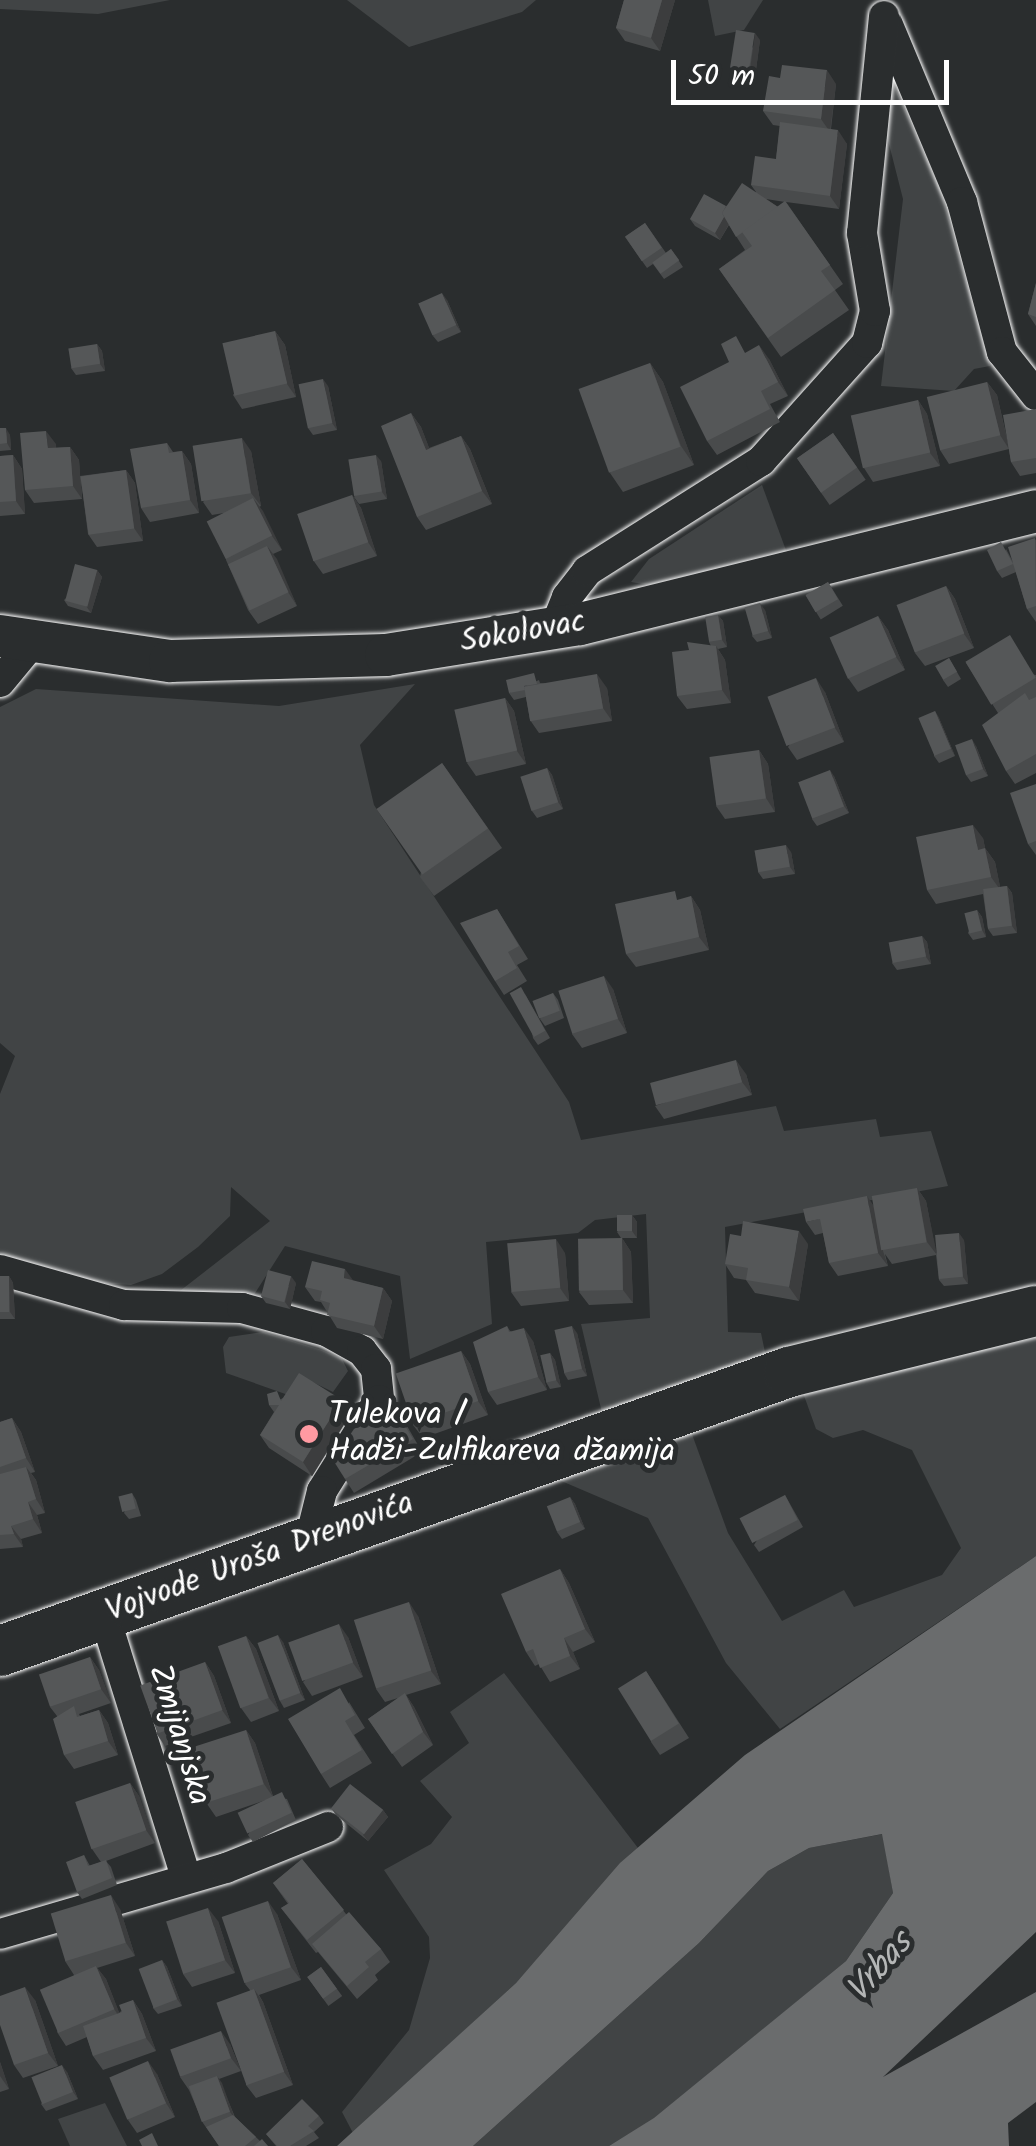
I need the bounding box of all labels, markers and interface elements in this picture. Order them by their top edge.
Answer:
scale bar [676,40,954,102]
text: 50 m [688,53,755,101]
street label: Sokolovac [458,603,588,663]
place label: Tulekova / Hadži-Zulfikareva džamija [329,1397,675,1472]
marker: Tulekova / Hadži-Zulfikareva džamija [298,1423,320,1445]
street label: Vojvode Uroša Drenovića [101,1485,419,1631]
street label: Zmijanjska [138,1660,218,1810]
water label: Vrbas [838,1924,922,2012]

